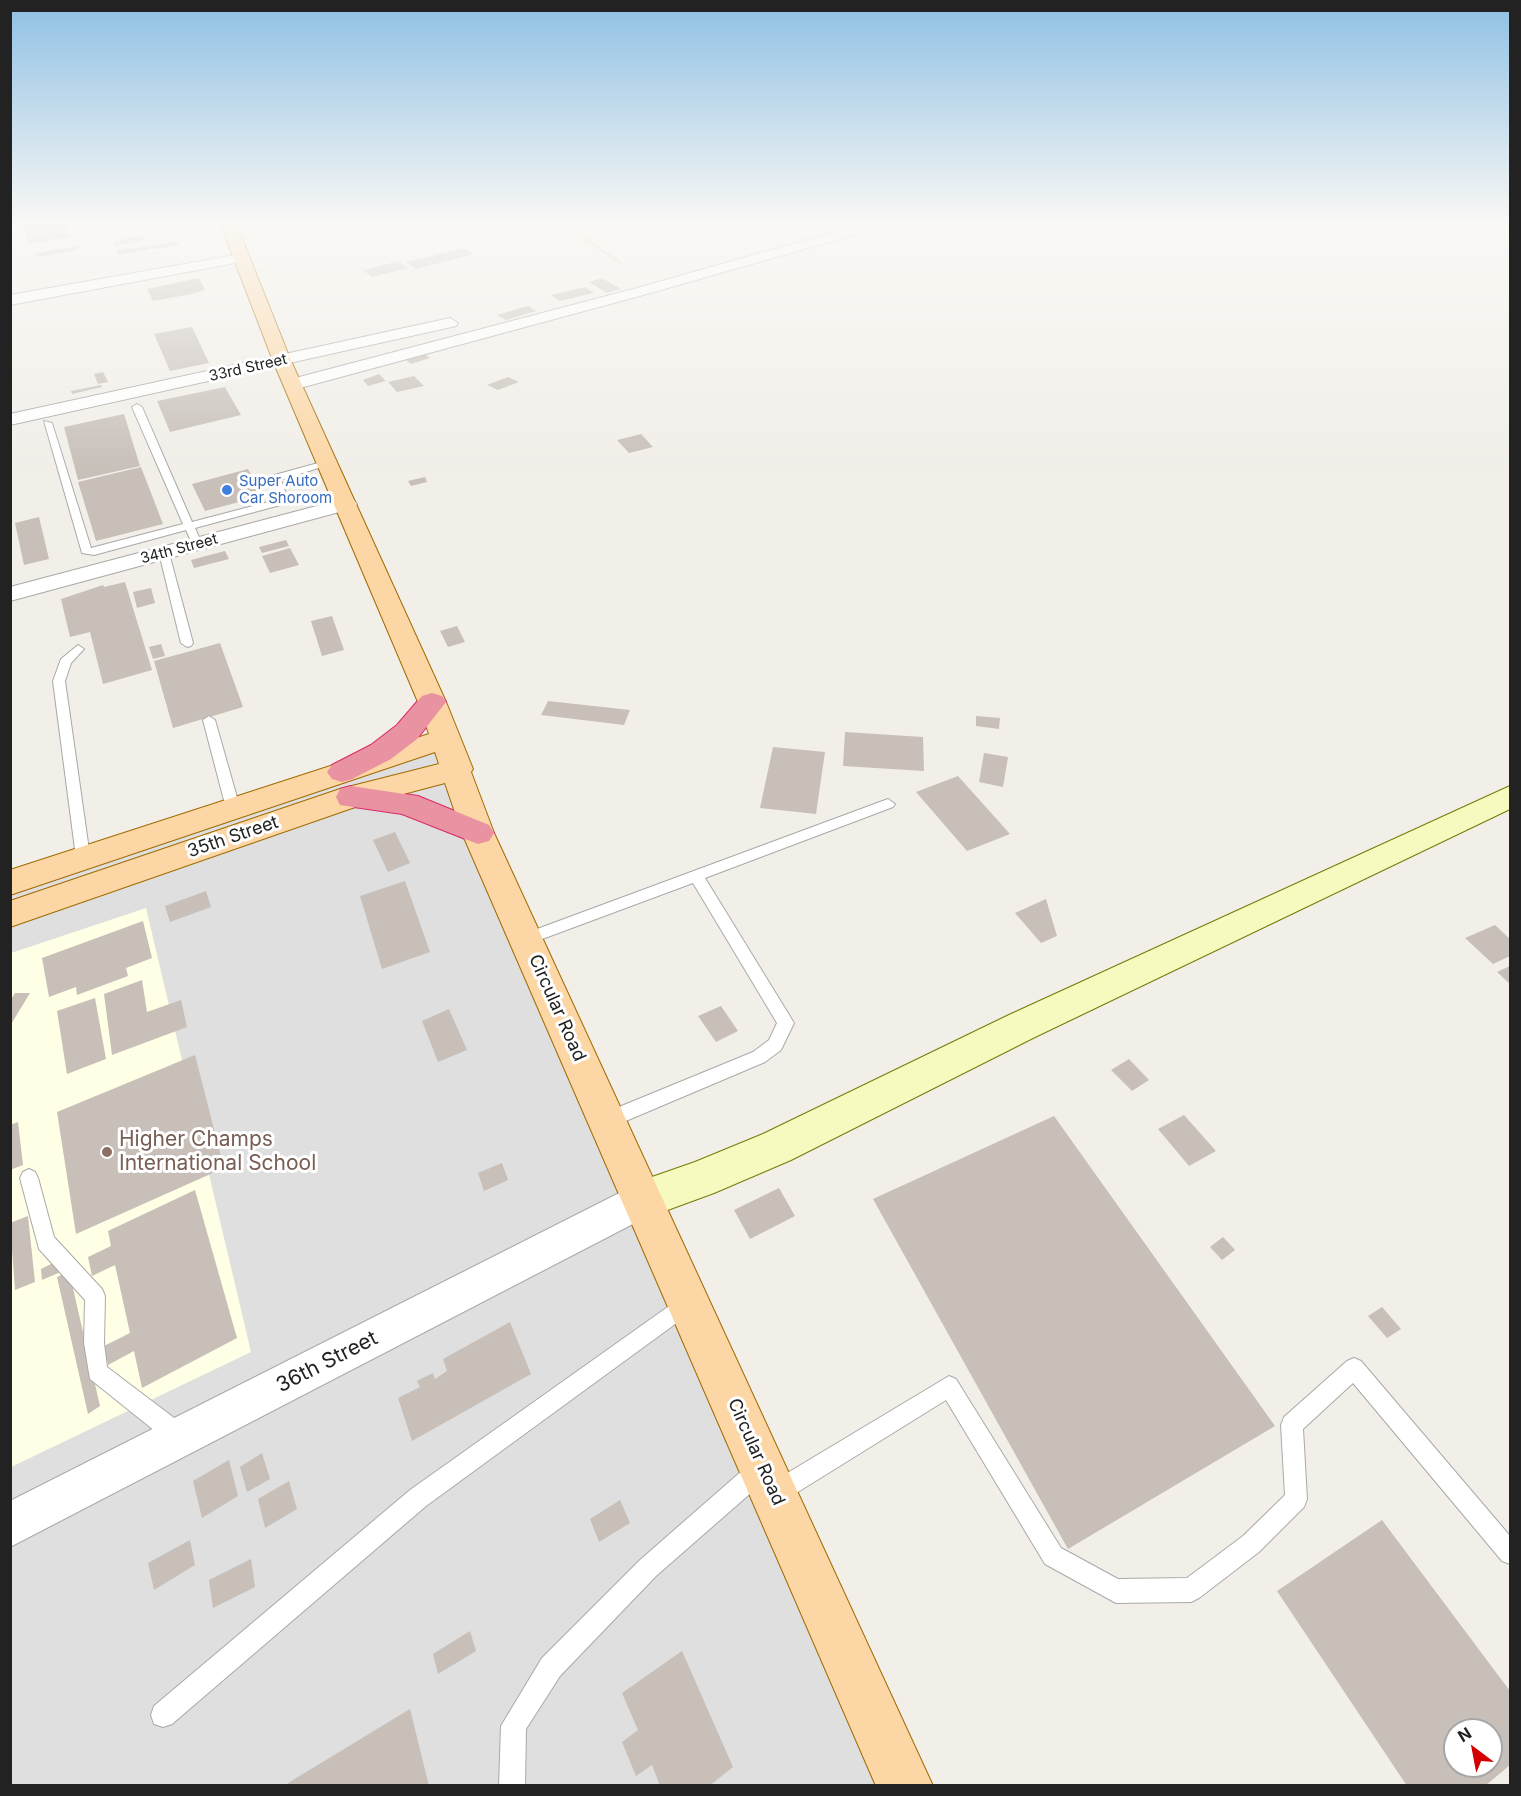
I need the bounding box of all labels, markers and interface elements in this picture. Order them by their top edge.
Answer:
street label: 33rd Street [207,350,289,386]
place label: Super Auto Car Shoroom [239,472,332,507]
marker: Super Auto Car Shoroom [220,483,234,497]
street label: 34th Street [138,530,220,568]
street label: 35th Street [185,811,281,863]
street label: Circular Road [524,951,590,1065]
place label: Higher Champs International School [119,1127,316,1177]
marker: Higher Champs International School [100,1145,114,1159]
street label: 36th Street [272,1326,382,1398]
street label: Circular Road [723,1395,789,1509]
north arrow [1443,1718,1503,1778]
text: N [1454,1723,1475,1746]

